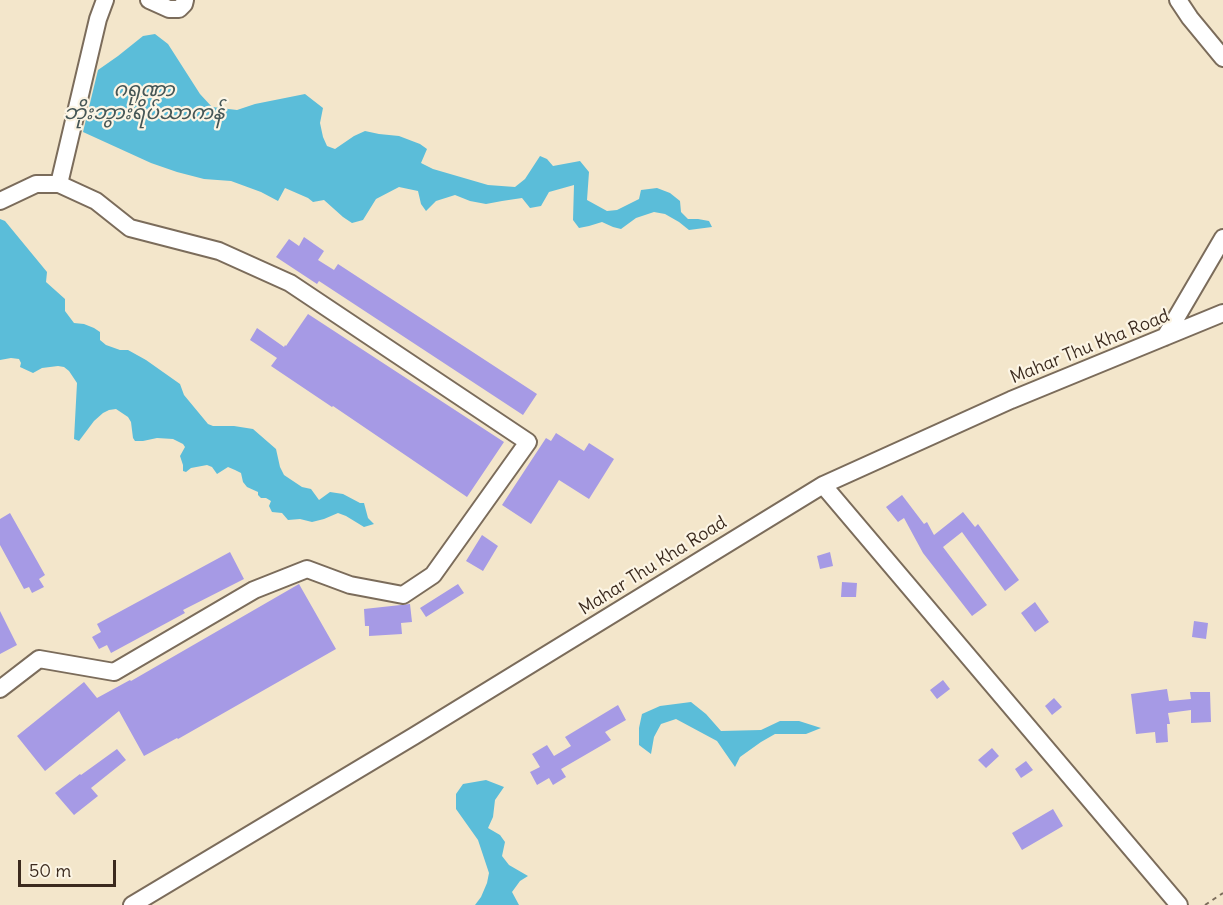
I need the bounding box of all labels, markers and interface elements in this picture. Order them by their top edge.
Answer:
water label: ဂရုဏာ ဘိုးဘွားရိပ်သာကန် [64,78,224,125]
street label: Mahar Thu Kha Road [1007,305,1173,389]
street label: Mahar Thu Kha Road [575,512,731,620]
scale bar [21,848,118,886]
text: 50 m [29,859,71,882]

